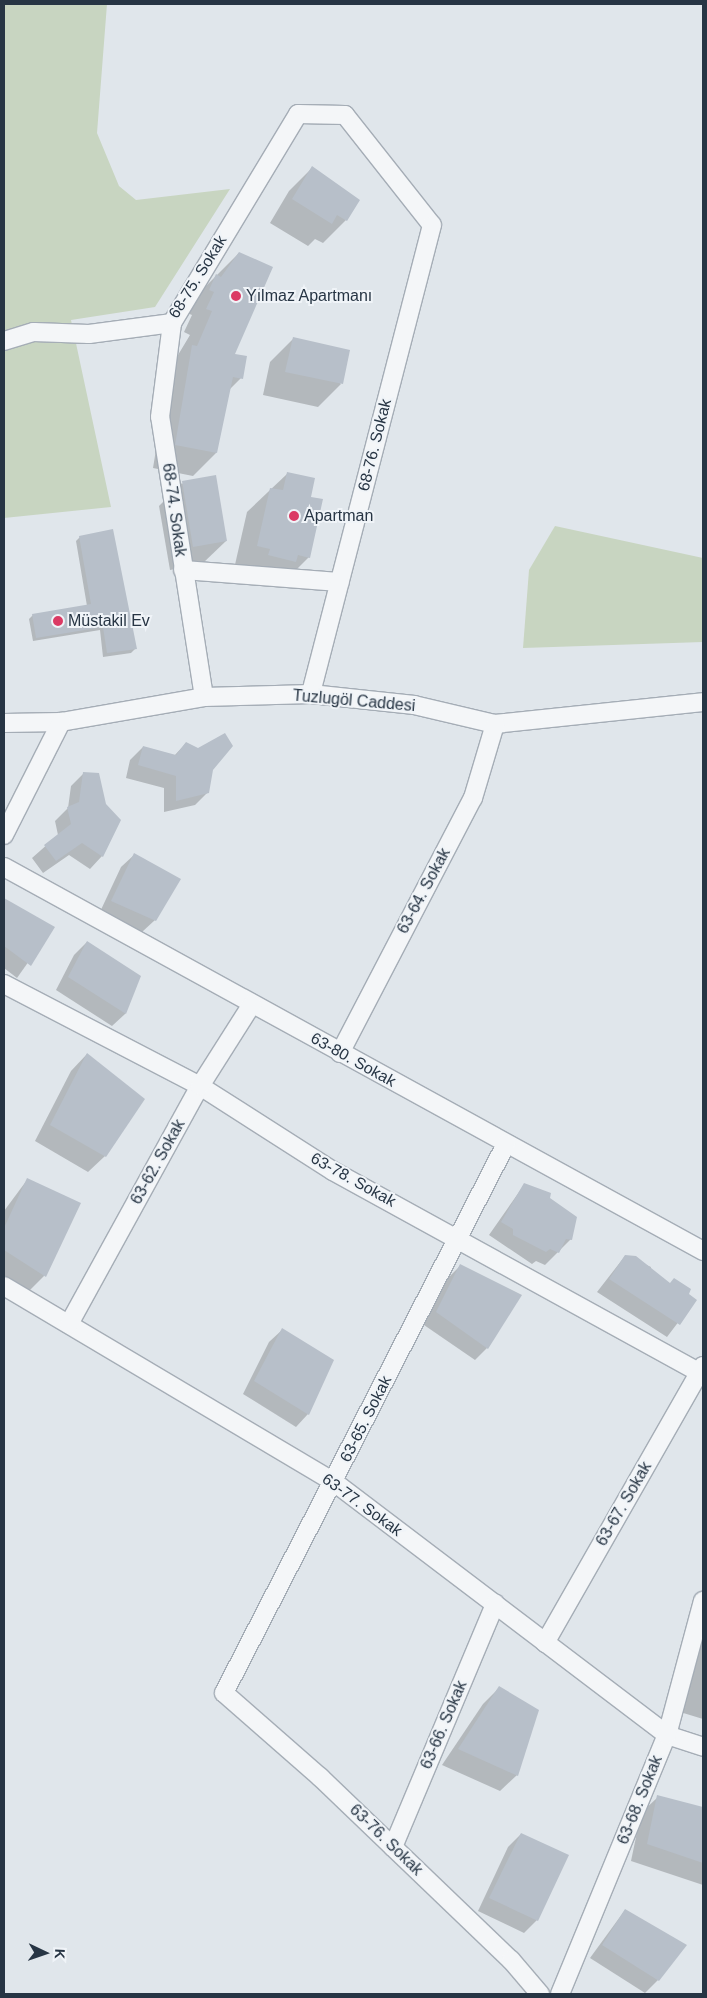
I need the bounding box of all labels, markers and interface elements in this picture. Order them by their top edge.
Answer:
street label: 68-75. Sokak [165,232,231,322]
place label: Yılmaz Apartmanı [246,286,373,306]
marker: Yılmaz Apartmanı [230,290,242,302]
street label: 68-76. Sokak [354,397,396,493]
street label: 68-74. Sokak [158,462,190,558]
place label: Apartman [304,506,373,526]
marker: Apartman [288,510,300,522]
place label: Müstakil Ev [68,611,150,631]
marker: Müstakil Ev [52,615,64,627]
street label: Tuzlugöl Caddesi [292,686,416,716]
street label: 63-64. Sokak [393,845,455,937]
street label: 63-80. Sokak [307,1029,399,1091]
street label: 63-62. Sokak [127,1116,189,1208]
street label: 63-78. Sokak [307,1149,399,1211]
street label: 63-65. Sokak [336,1373,396,1465]
street label: 63-67. Sokak [592,1458,656,1550]
street label: 63-77. Sokak [318,1470,406,1540]
street label: 63-66. Sokak [417,1678,471,1772]
street label: 63-68. Sokak [613,1753,667,1847]
street label: 63-76. Sokak [345,1800,427,1880]
north arrow [20,1928,70,1978]
text: K [52,1948,68,1959]

